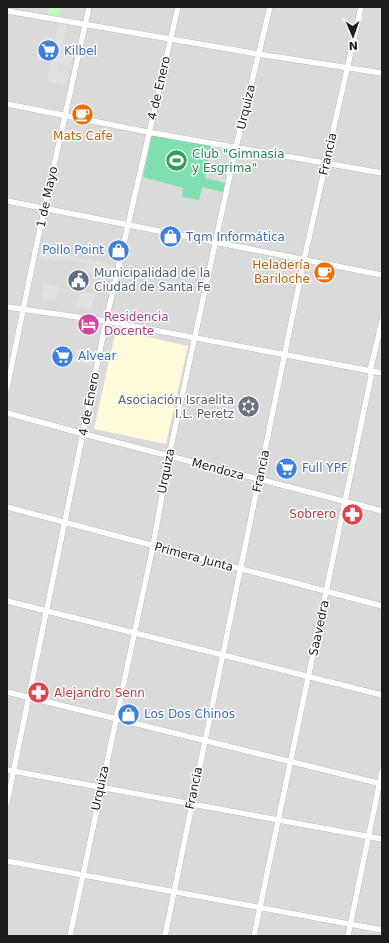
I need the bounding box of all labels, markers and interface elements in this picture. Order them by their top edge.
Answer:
north arrow [333,16,373,56]
supermarket icon: Kilbel [36,38,62,64]
text: N [348,39,358,52]
place label: Kilbel [64,44,97,58]
street label: 4 de Enero [145,55,173,121]
street label: Urquiza [234,83,258,131]
cafe icon: Mats Cafe [70,102,96,128]
place label: Mats Cafe [53,129,113,143]
street label: Francia [316,131,340,177]
place label: Club "Gimnasia y Esgrima" [192,147,285,175]
sports icon: Club "Gimnasia y Esgrima" [164,148,190,174]
street label: 1 de Mayo [34,165,60,229]
shop icon: Tqm Informática [157,224,183,250]
place label: Tqm Informática [185,230,285,244]
shop icon: Pollo Point [106,237,132,263]
place label: Pollo Point [42,243,104,257]
place label: Heladería Bariloche [252,258,310,286]
cafe icon: Heladería Bariloche [312,259,338,285]
place label: Municipalidad de la Ciudad de Santa Fe [94,266,211,294]
public building icon: Municipalidad de la Ciudad de Santa Fe [66,267,92,293]
place label: Residencia Docente [104,310,169,338]
hotel icon: Residencia Docente [75,311,101,337]
supermarket icon: Alvear [50,343,76,369]
place label: Alvear [78,349,116,363]
street label: 4 de Enero [76,371,102,437]
place label: Asociación Israelita I.L. Peretz [118,393,234,421]
synagogue icon: Asociación Israelita I.L. Peretz [236,394,262,420]
street label: Urquiza [155,447,177,495]
street label: Francia [250,448,272,494]
street label: Mendoza [190,455,246,483]
supermarket icon: Full YPF [274,455,300,481]
place label: Full YPF [302,461,348,475]
pharmacy icon: Sobrero [339,501,365,527]
place label: Sobrero [289,507,336,521]
street label: Primera Junta [153,540,235,574]
street label: Saavedra [306,599,332,657]
pharmacy icon: Alejandro Senn [25,680,51,706]
place label: Alejandro Senn [54,686,145,700]
shop icon: Los Dos Chinos [116,701,142,727]
place label: Los Dos Chinos [144,707,235,721]
street label: Urquiza [88,764,112,812]
street label: Francia [183,765,205,811]

